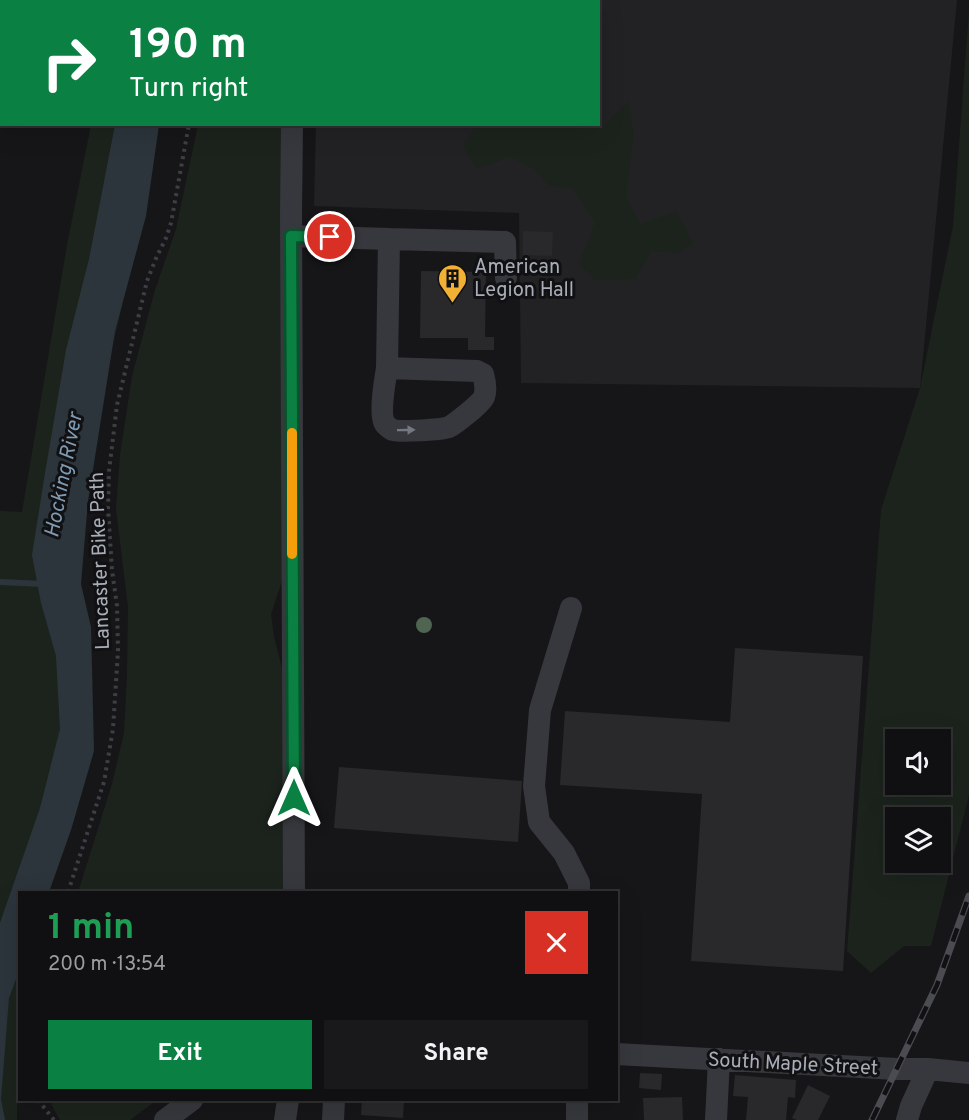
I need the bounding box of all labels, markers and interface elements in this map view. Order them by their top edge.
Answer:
text: 190 m [129,20,247,73]
icon: right [30,24,108,102]
text: Turn right [129,72,248,106]
pin [304,211,355,262]
icon: arrive [313,220,346,253]
place label: American Legion Hall [474,255,574,304]
building icon: American Legion Hall [437,262,469,304]
water label: Hocking River [39,409,90,540]
one-way arrow [396,425,415,435]
street label: Lancaster Bike Path [85,471,117,651]
map controls [885,729,951,873]
button: sound [885,729,951,795]
position arrow [262,766,326,830]
button: layers [885,807,951,873]
text: 1 min [48,906,134,952]
button: close [525,911,588,974]
text: 200 m · 13:54 [48,952,166,978]
button: Exit [48,1020,312,1089]
button: Share [324,1020,588,1089]
street label: South Maple Street [707,1048,879,1082]

